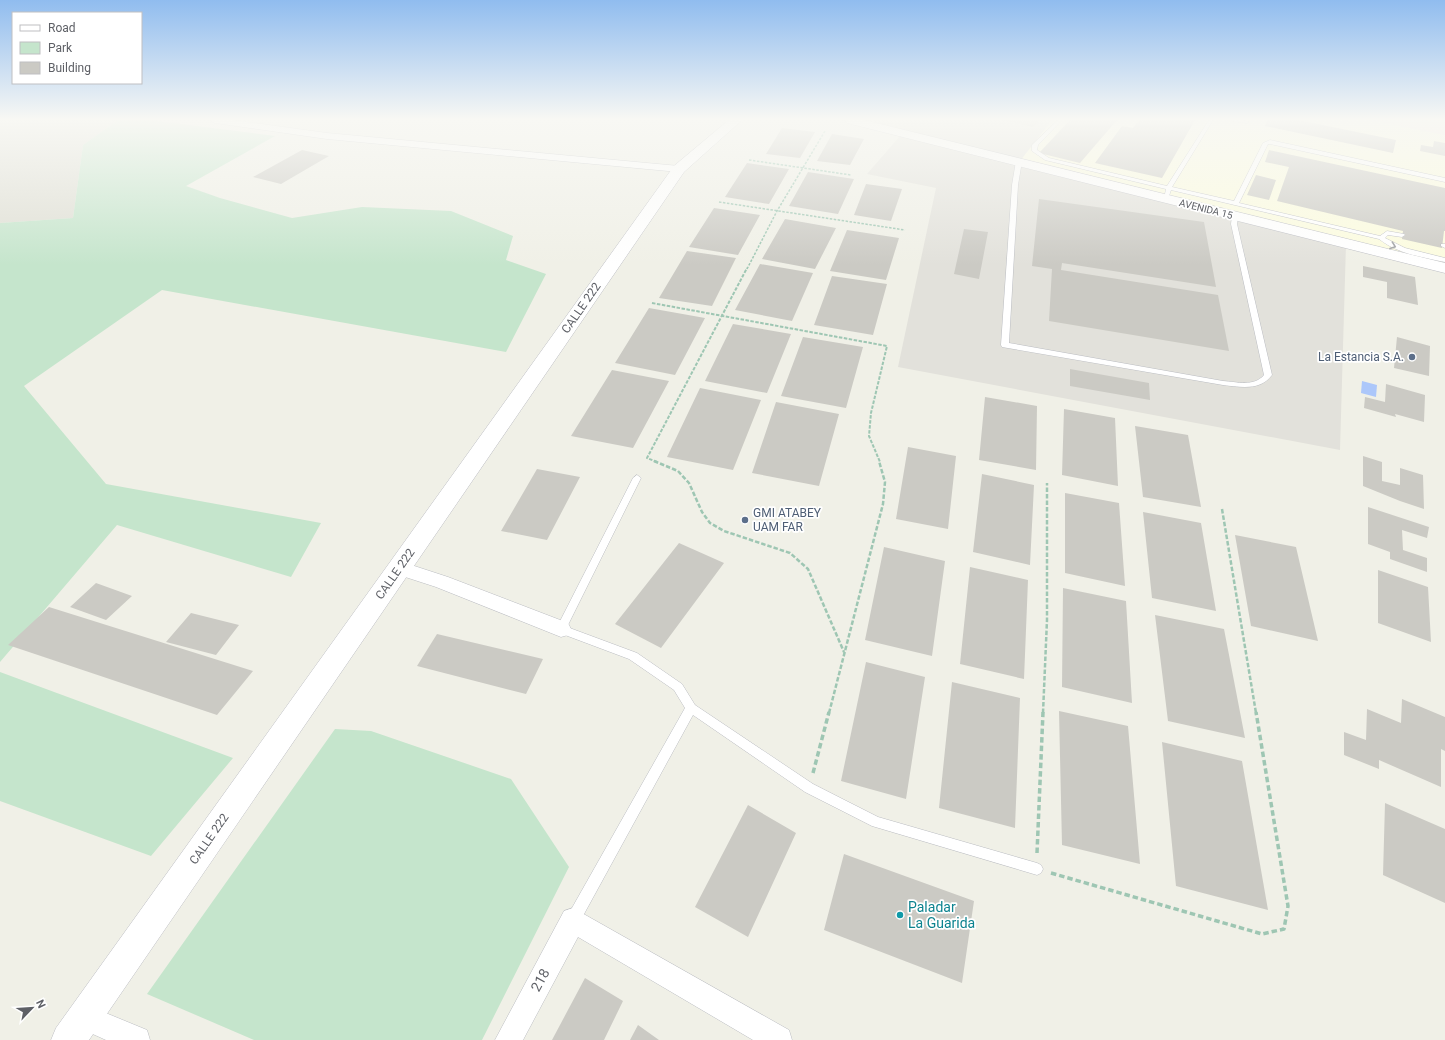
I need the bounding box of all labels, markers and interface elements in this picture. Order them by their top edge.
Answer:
legend [12,12,142,84]
text: Road [48,21,76,35]
text: Park [48,41,73,55]
text: Building [48,61,91,75]
street label: AVENIDA 15 [1178,197,1234,221]
one-way arrow [1390,241,1397,250]
street label: CALLE 222 [558,280,604,336]
place label: La Estancia S.A. [1318,350,1404,364]
marker: La Estancia S.A. [1407,352,1417,362]
place label: GMI ATABEY UAM FAR [753,506,822,534]
marker: GMI ATABEY UAM FAR [740,515,750,525]
street label: CALLE 222 [372,546,418,602]
street label: CALLE 222 [186,811,232,867]
place label: Paladar La Guarida [908,899,975,931]
marker: Paladar La Guarida [895,910,905,920]
street label: 218 [527,966,553,994]
north arrow [12,988,52,1028]
text: N [33,998,48,1010]

